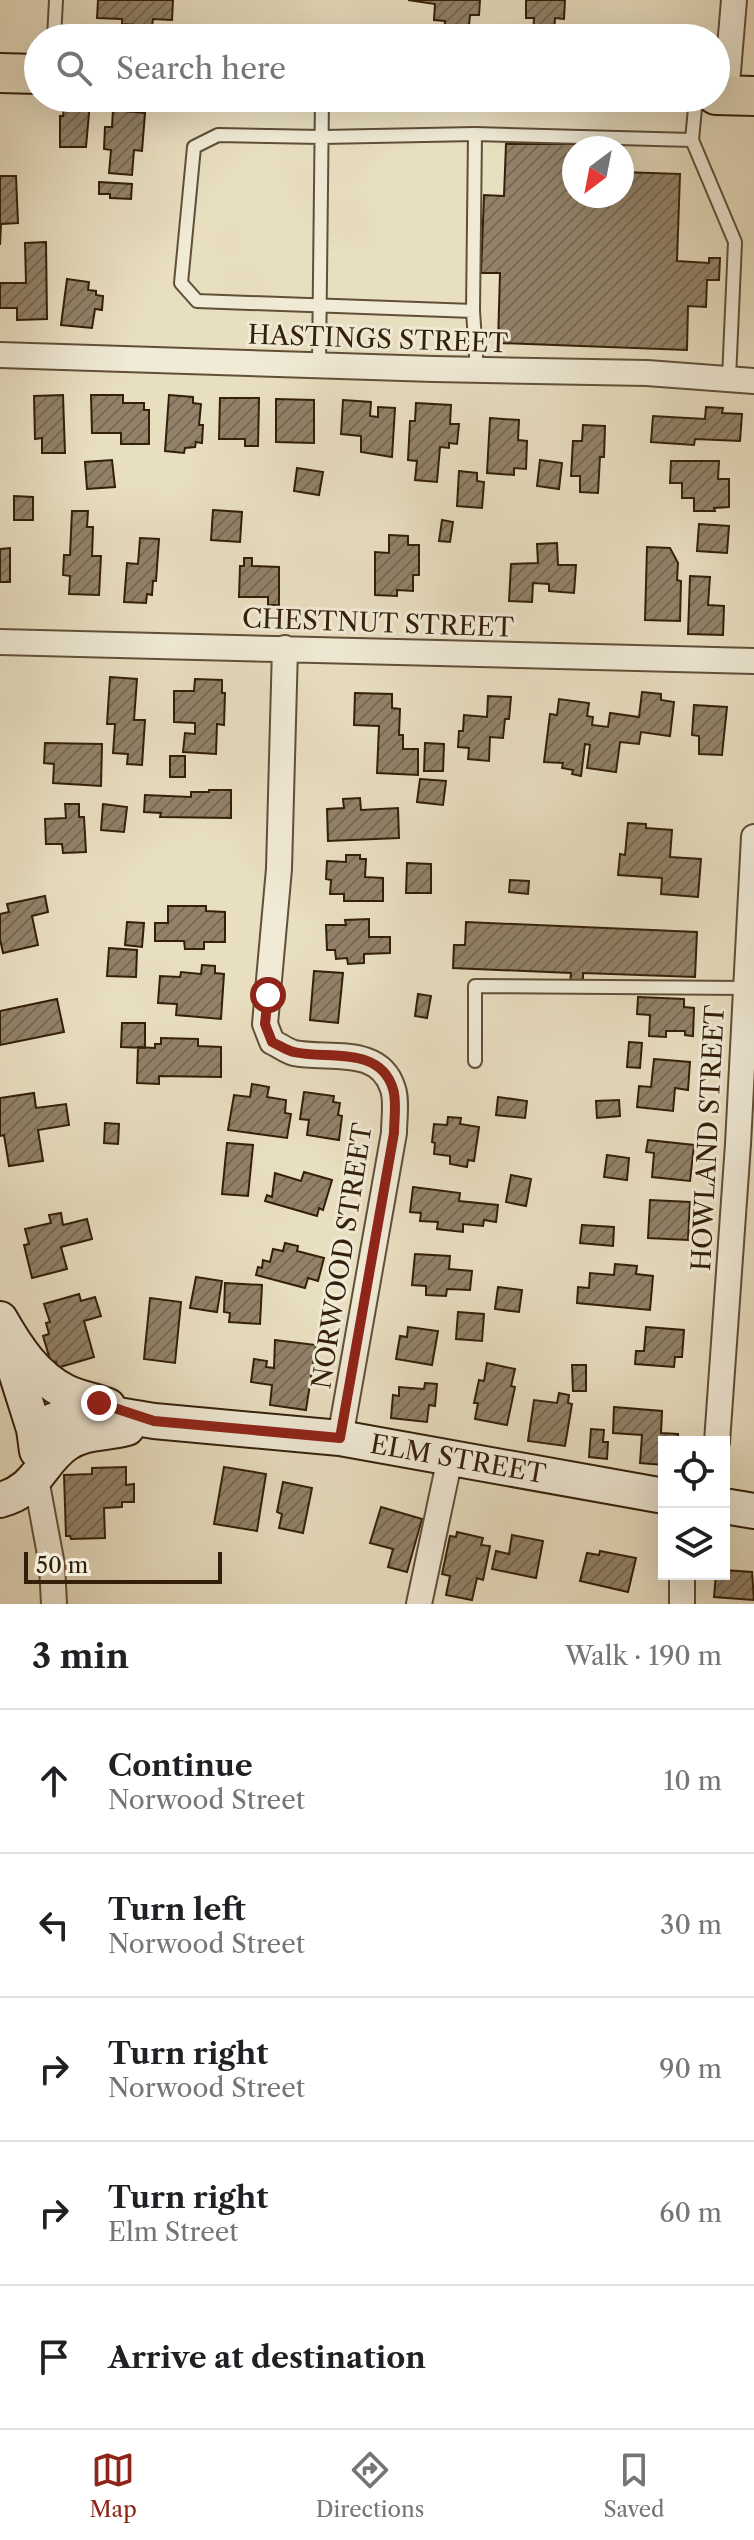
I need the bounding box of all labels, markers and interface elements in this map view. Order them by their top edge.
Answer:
search box [24,24,730,112]
icon: search [52,46,96,90]
text: Search here [116,50,286,87]
north arrow [562,136,634,208]
street label: HASTINGS STREET [247,318,509,360]
street label: CHESTNUT STREET [242,602,515,644]
route start [250,977,286,1013]
street label: HOWLAND STREET [685,1004,731,1272]
street label: NORWOOD STREET [305,1120,379,1391]
route end [81,1385,117,1421]
street label: ELM STREET [368,1428,549,1490]
map controls [658,1436,730,1580]
button: locate [658,1436,730,1508]
button: layers [658,1508,730,1580]
scale bar [24,1548,222,1584]
text: 50 m [36,1552,88,1579]
text: 3 min [32,1635,129,1677]
text: Walk · 190 m [565,1640,722,1672]
text: Continue [108,1747,253,1784]
icon: ahead [32,1759,76,1803]
text: 10 m [663,1765,722,1797]
text: Norwood Street [108,1784,305,1816]
text: Turn left [108,1891,245,1928]
icon: left [32,1903,76,1947]
text: 30 m [660,1909,722,1941]
text: Norwood Street [108,1928,305,1960]
text: Turn right [108,2035,268,2072]
icon: right [32,2047,76,2091]
text: 90 m [659,2053,722,2085]
text: Norwood Street [108,2072,305,2104]
text: Turn right [108,2179,268,2216]
icon: right [32,2191,76,2235]
text: 60 m [659,2197,722,2229]
text: Elm Street [108,2216,238,2248]
icon: arrive [32,2335,76,2379]
text: Arrive at destination [108,2339,426,2376]
tab: Map [89,2448,137,2523]
tab: Directions [316,2448,424,2523]
tab: Saved [603,2448,664,2523]

